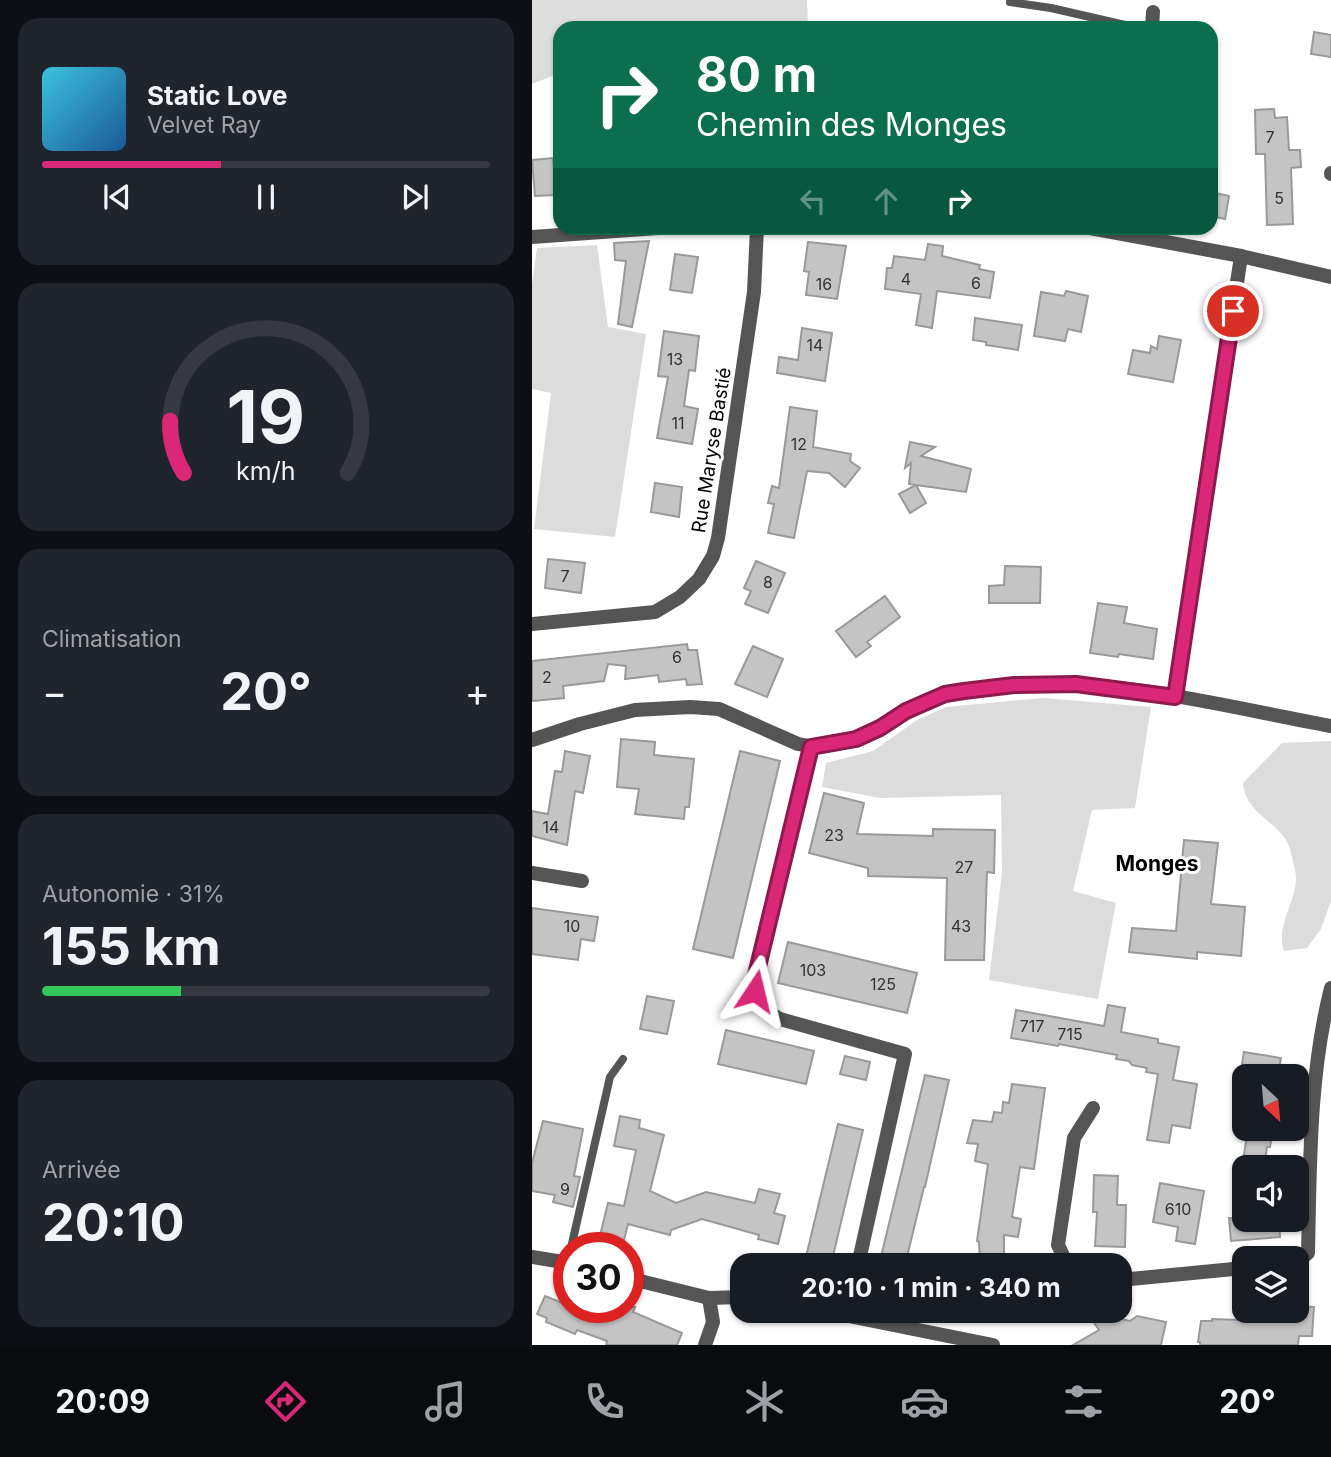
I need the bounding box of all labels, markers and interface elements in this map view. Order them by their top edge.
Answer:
text: 80 m [696,45,817,104]
icon: right [581,49,672,140]
text: Static Love [147,80,288,111]
text: Chemin des Monges [696,105,1007,144]
text: Velvet Ray [147,111,261,139]
house number: 7 [1265,127,1275,147]
icon: previous [98,178,136,216]
icon: pause [247,178,285,216]
icon: next [396,178,434,216]
icon: left [794,182,832,220]
icon: ahead [867,182,905,220]
icon: right [940,182,978,220]
house number: 5 [1274,188,1284,208]
house number: 4 [901,269,911,289]
house number: 6 [971,273,981,293]
house number: 16 [816,274,832,294]
pin [1203,281,1263,341]
icon: arrive [1214,292,1252,330]
house number: 14 [807,335,823,355]
house number: 13 [667,349,683,369]
street label: Rue Maryse Bastié [687,366,736,535]
text: 19 [227,373,305,462]
house number: 11 [671,413,685,433]
house number: 12 [791,434,807,454]
text: km/h [236,456,296,486]
house number: 7 [560,566,570,586]
house number: 8 [763,572,773,592]
text: Climatisation [42,625,182,653]
house number: 6 [672,647,682,667]
text: 20° [220,660,312,723]
house number: 2 [542,667,552,687]
text: − [42,669,67,715]
text: + [465,669,490,715]
house number: 14 [543,817,559,837]
house number: 23 [824,825,844,845]
district label: Monges [1115,851,1199,876]
house number: 27 [955,857,973,877]
text: Autonomie · 31% [42,880,225,908]
text: 155 km [42,915,221,978]
house number: 10 [564,916,580,936]
house number: 43 [951,916,971,936]
position arrow [718,954,792,1028]
house number: 103 [800,960,826,980]
house number: 125 [870,974,896,994]
house number: 717 [1020,1016,1044,1036]
house number: 715 [1057,1024,1083,1044]
north arrow [1232,1064,1309,1141]
map controls [1232,1064,1309,1323]
button: sound [1232,1155,1309,1232]
text: Arrivée [42,1156,121,1184]
house number: 9 [560,1179,570,1199]
text: 20:10 [42,1191,185,1254]
house number: 610 [1165,1199,1191,1219]
speed limit sign: 30 [553,1232,644,1323]
button: layers [1232,1246,1309,1323]
text: 20:10 · 1 min · 340 m [801,1272,1061,1303]
icon: directions [261,1377,310,1426]
icon: music [421,1377,470,1426]
icon: phone [580,1377,629,1426]
icon: climate [740,1377,789,1426]
icon: car [900,1377,949,1426]
icon: filters [1059,1377,1108,1426]
text: 20:09 [55,1382,150,1421]
text: 20° [1219,1382,1276,1421]

